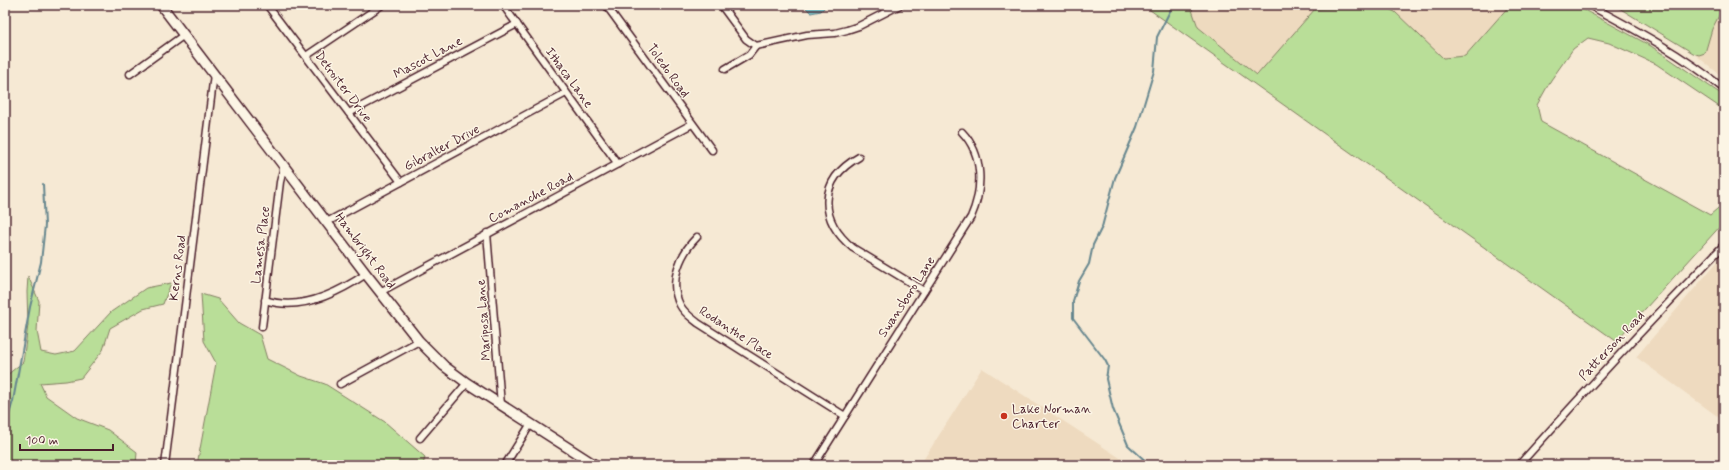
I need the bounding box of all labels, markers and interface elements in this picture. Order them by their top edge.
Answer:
street label: Mascot Lane [391,33,465,83]
street label: Toledo Road [643,41,693,101]
street label: Ithaca Lane [541,44,597,112]
street label: Detroiter Drive [311,48,375,126]
street label: Gibralter Drive [401,121,483,175]
street label: Comanche Road [486,169,576,227]
street label: Lamesa Place [248,205,274,285]
street label: Hambright Road [329,209,399,294]
street label: Kerns Road [166,234,190,302]
street label: Swansboro Lane [875,253,940,341]
street label: Mariposa Lane [473,279,495,361]
street label: Rodanthe Place [695,303,777,363]
street label: Patterson Road [1575,308,1649,384]
place label: Lake Norman Charter [1012,401,1091,433]
marker: Lake Norman Charter [999,411,1009,421]
scale bar [20,426,113,452]
text: 100 m [26,433,58,449]

